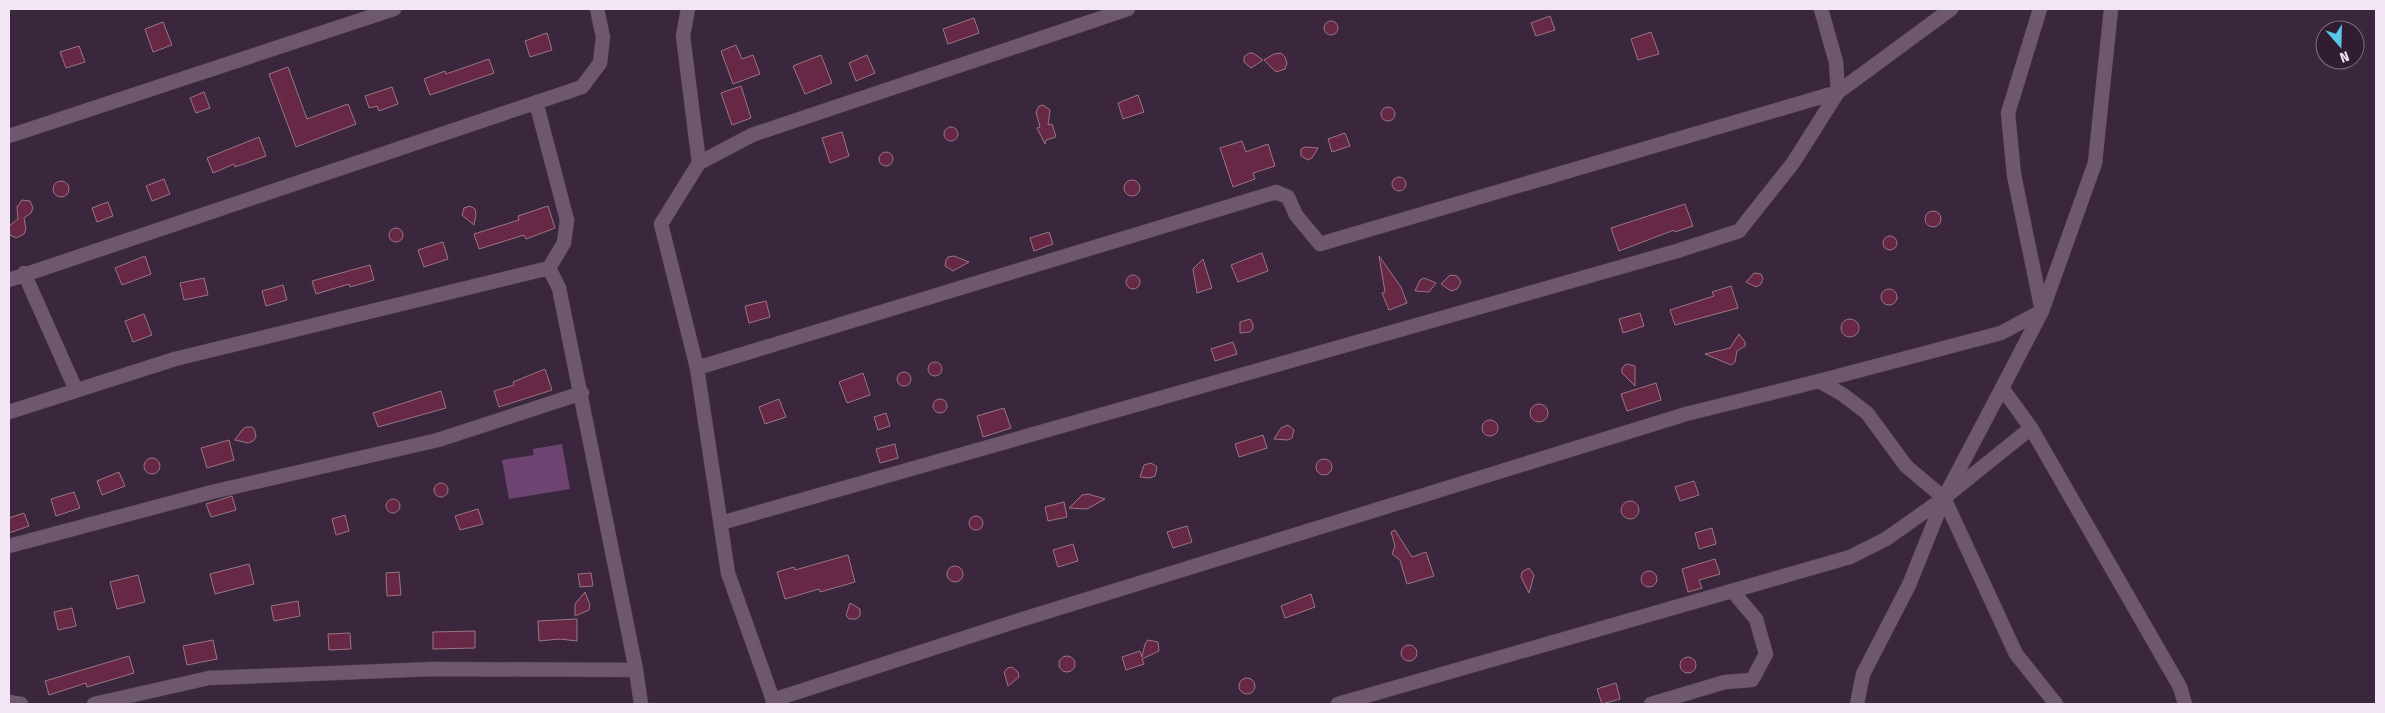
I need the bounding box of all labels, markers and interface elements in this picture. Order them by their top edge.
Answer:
north arrow [2315,20,2365,70]
text: N [2337,47,2351,66]

